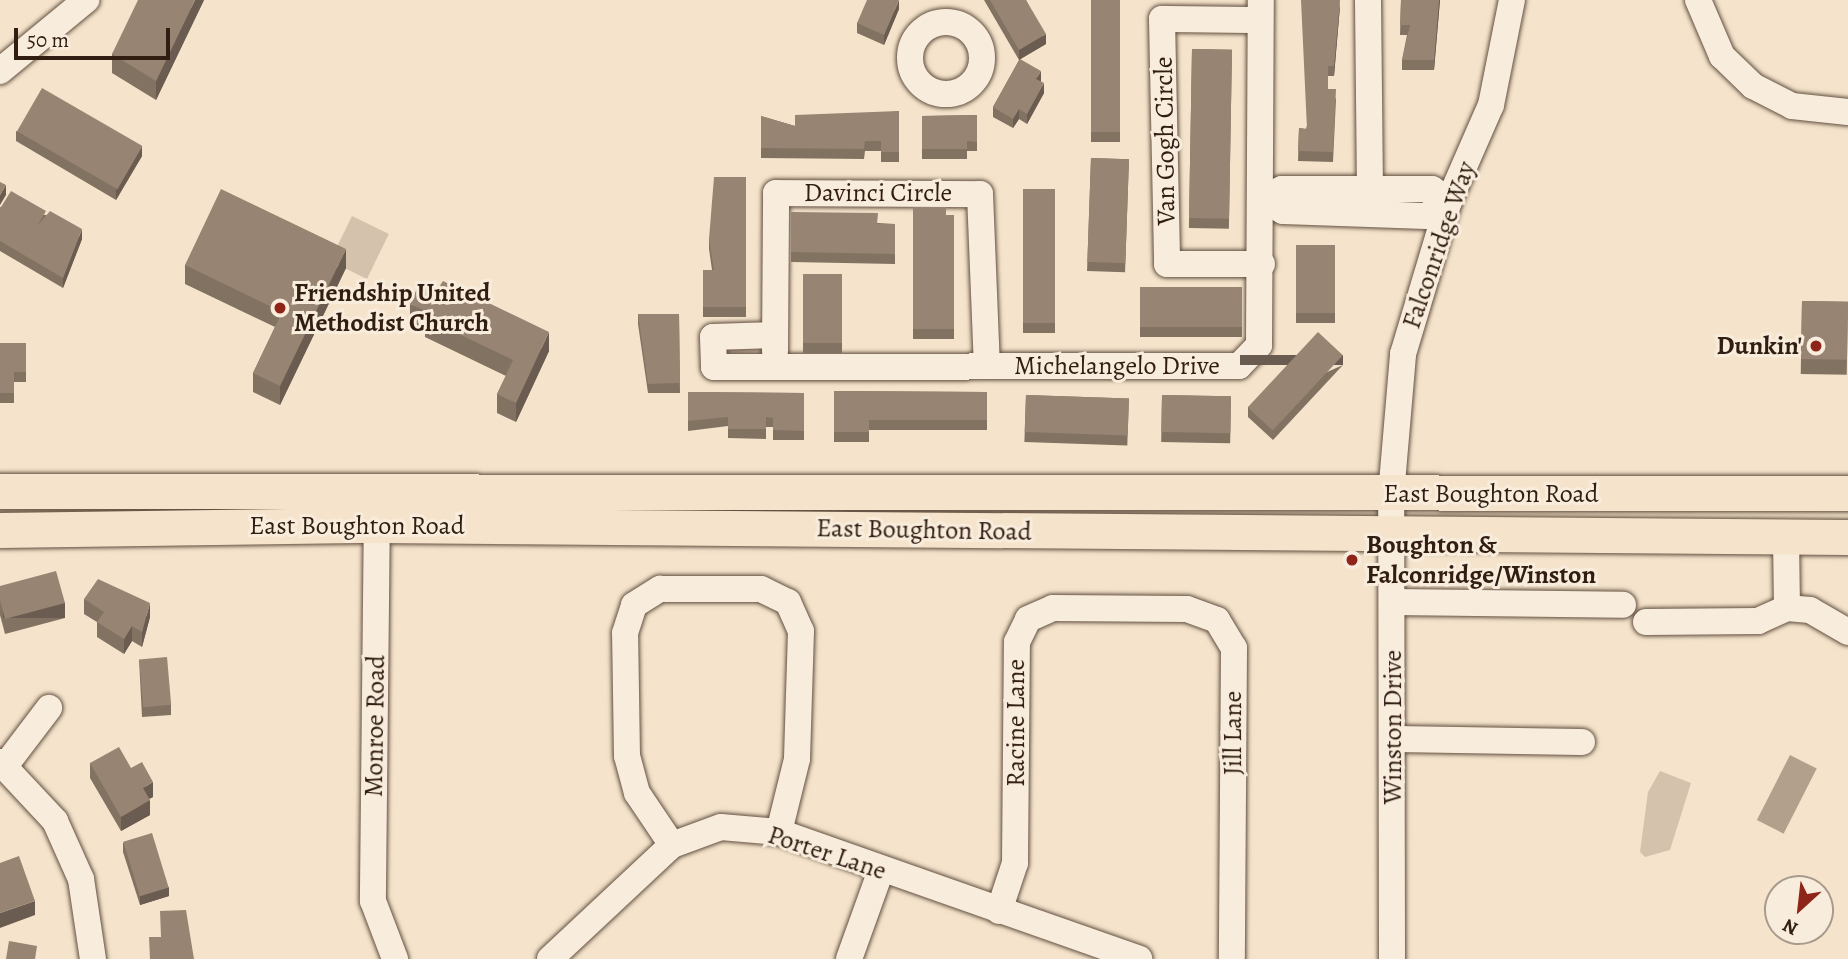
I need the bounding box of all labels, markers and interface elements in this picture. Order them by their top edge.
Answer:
scale bar [18,14,173,58]
text: 50 m [27,26,69,54]
street label: Van Gogh Circle [1148,56,1182,226]
street label: Falconridge Way [1396,157,1482,333]
street label: Davinci Circle [804,177,952,209]
place label: Friendship United Methodist Church [294,277,490,338]
marker: Friendship United Methodist Church [272,300,288,316]
place label: Dunkin' [1716,330,1802,362]
marker: Dunkin' [1808,338,1824,354]
street label: Michelangelo Drive [1014,350,1220,382]
street label: East Boughton Road [1383,478,1599,510]
street label: East Boughton Road [249,510,465,542]
street label: East Boughton Road [816,513,1032,547]
place label: Boughton & Falconridge/Winston [1366,529,1596,590]
marker: Boughton & Falconridge/Winston [1344,552,1360,568]
street label: Winston Drive [1377,650,1409,804]
street label: Monroe Road [358,655,392,797]
street label: Racine Lane [1000,659,1032,787]
street label: Jill Lane [1217,691,1249,775]
street label: Porter Lane [764,819,890,887]
north arrow [1764,875,1834,945]
text: N [1778,912,1802,942]

